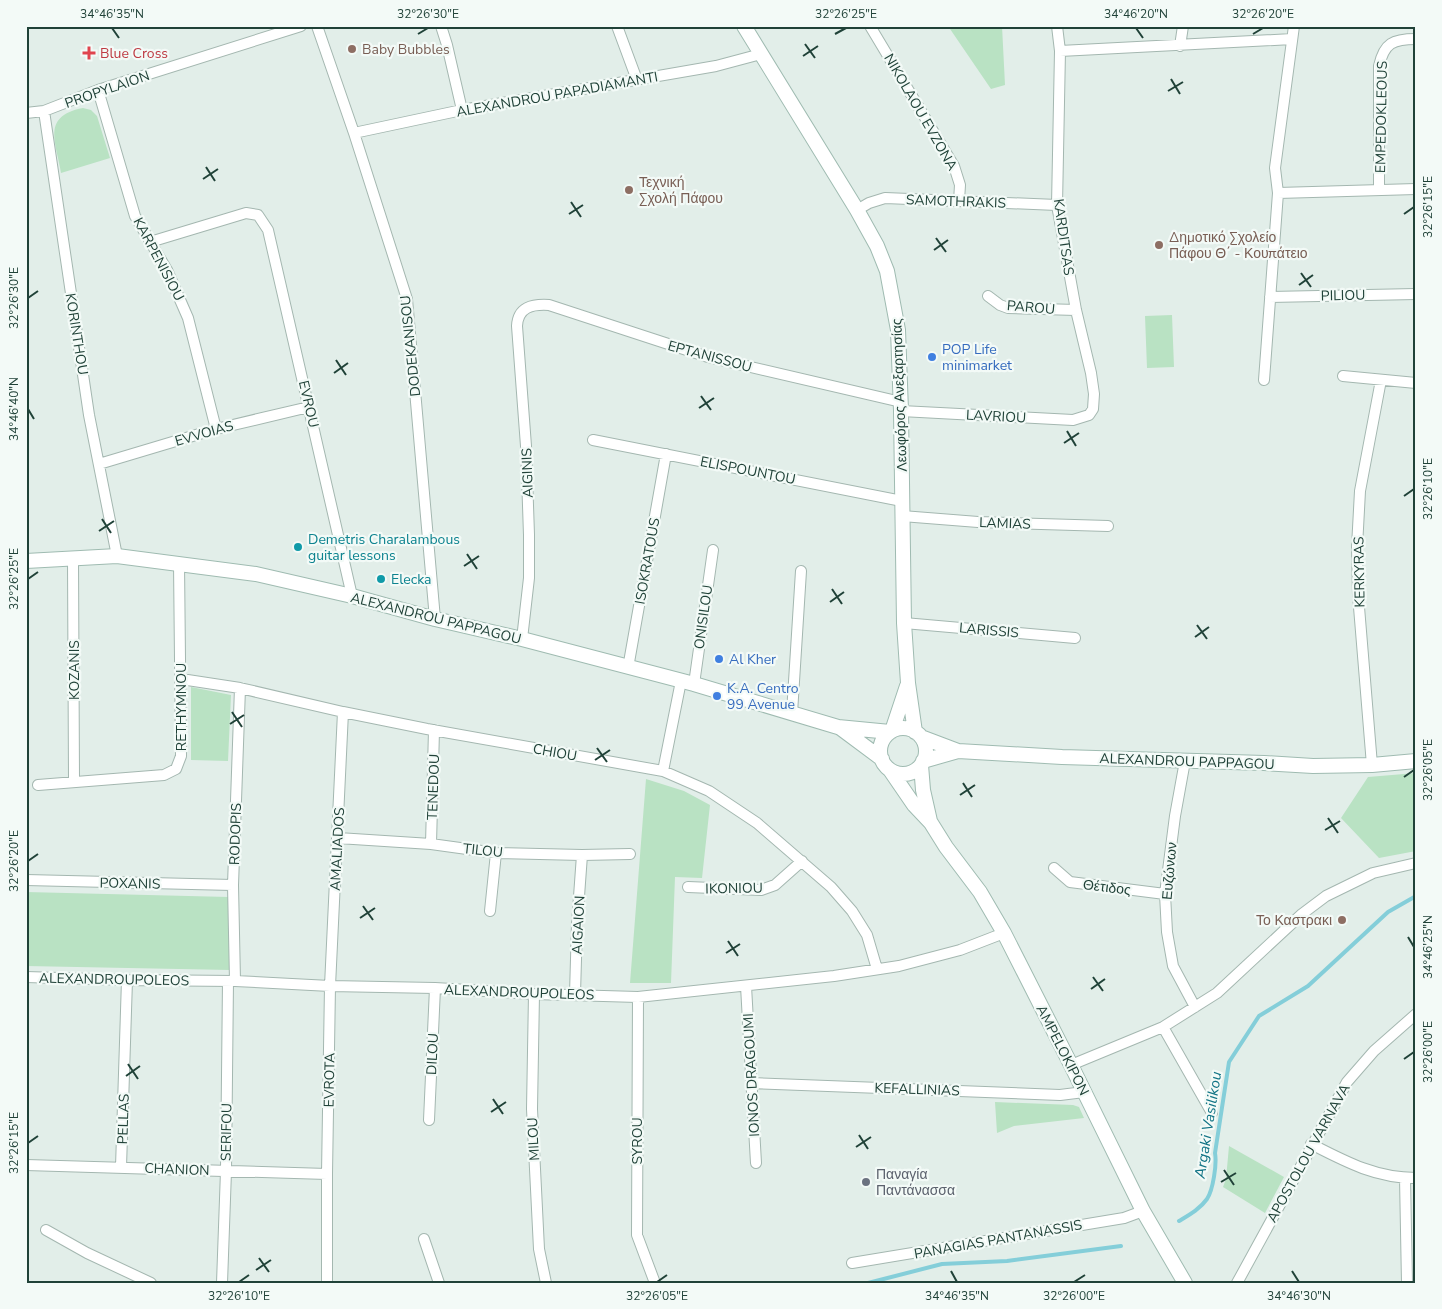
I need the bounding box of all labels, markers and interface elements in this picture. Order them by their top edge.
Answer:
text: 34°46'35"N [80,6,144,22]
text: 32°26'30"E [397,6,459,22]
text: 32°26'25"E [815,6,877,22]
text: 34°46'20"N [1104,6,1168,22]
text: 32°26'20"E [1232,6,1294,22]
place label: Baby Bubbles [362,40,450,59]
marker: Baby Bubbles [346,43,358,55]
place label: Blue Cross [100,44,168,63]
marker: Blue Cross [82,46,96,60]
street label: NIKOLAOU EVZONA [879,50,962,174]
street label: EMPEDOKLEOUS [1371,60,1392,173]
street label: PROPYLAION [62,66,152,113]
street label: ALEXANDROU PAPADIAMANTI [455,67,659,122]
place label: Τεχνική Σχολή Πάφου [639,173,723,208]
text: 32°26'15"E [1420,176,1436,238]
marker: Τεχνική Σχολή Πάφου [623,184,635,196]
street label: SAMOTHRAKIS [906,190,1007,213]
street label: KARDITSAS [1049,197,1078,277]
street label: KARPENISIOU [129,214,189,304]
place label: Δημοτικό Σχολείο Πάφου Θ΄ - Κουπάτειο [1169,228,1308,263]
marker: Δημοτικό Σχολείο Πάφου Θ΄ - Κουπάτειο [1153,239,1165,251]
text: 32°26'30"E [6,267,22,329]
street label: PILIOU [1321,286,1365,305]
street label: KORINTHOU [61,292,92,376]
street label: DODEKANISOU [396,294,425,398]
street label: PAROU [1006,296,1056,319]
street label: Λεωφόρος Ανεξαρτησίας [887,318,912,472]
street label: EPTANISSOU [666,336,754,377]
place label: POP Life minimarket [942,340,1012,375]
marker: POP Life minimarket [926,351,938,363]
text: 34°46'40"N [6,377,22,441]
street label: EVROU [294,379,323,430]
street label: LAVRIOU [965,405,1027,428]
street label: EVVOIAS [173,416,236,451]
street label: AIGINIS [517,447,538,498]
street label: ELISPOUNTOU [699,452,797,489]
text: 32°26'10"E [1420,458,1436,520]
street label: LAMIAS [979,513,1032,534]
street label: ISOKRATOUS [631,516,665,606]
place label: Demetris Charalambous guitar lessons [308,530,460,565]
street label: KERKYRAS [1349,536,1370,608]
marker: Demetris Charalambous guitar lessons [292,541,304,553]
text: 32°26'25"E [6,548,22,610]
place label: Elecka [391,570,432,589]
marker: Elecka [375,573,387,585]
street label: ONISILOU [690,584,717,651]
street label: ALEXANDROU PAPPAGOU [348,588,523,649]
street label: LARISSIS [958,618,1020,643]
street label: KOZANIS [65,640,84,700]
place label: Al Kher [729,650,776,669]
marker: Al Kher [713,653,725,665]
street label: RETHYMNOU [172,663,191,751]
place label: K.A. Centro 99 Avenue [727,679,799,714]
marker: K.A. Centro 99 Avenue [711,690,723,702]
street label: CHIOU [531,739,579,766]
text: 32°26'05"E [1420,739,1436,801]
street label: ALEXANDROU PAPPAGOU [1099,749,1275,774]
street label: TENEDOU [423,753,444,821]
street label: RODOPIS [225,802,246,865]
street label: AMALIADOS [326,806,349,891]
text: 32°26'20"E [6,830,22,892]
street label: TILOU [462,839,504,862]
street label: Ευζώνων [1158,841,1181,901]
street label: POXANIS [99,873,161,894]
street label: Θέτιδος [1082,875,1132,900]
street label: IKONIOU [705,878,763,899]
street label: AIGAION [567,895,590,955]
place label: Το Καστρακι [1256,911,1332,930]
marker: Το Καστρακι [1336,914,1348,926]
text: 34°46'25"N [1420,915,1436,979]
street label: ALEXANDROUPOLEOS [39,969,190,990]
street label: ALEXANDROUPOLEOS [443,980,595,1005]
street label: AMPELOKIPON [1032,1002,1094,1099]
street label: IONOS DRAGOUMI [739,1013,764,1137]
text: 32°26'00"E [1420,1021,1436,1083]
street label: DILOU [422,1033,443,1075]
street label: EVROTA [320,1052,339,1108]
water label: Argaki Vasilikou [1190,1070,1226,1181]
street label: KEFALLINIAS [874,1079,960,1100]
street label: APOSTOLOU VARNAVA [1262,1081,1354,1226]
street label: PELLAS [113,1093,134,1145]
street label: SERIFOU [216,1103,237,1161]
text: 32°26'15"E [6,1112,22,1174]
street label: MILOU [523,1117,544,1161]
street label: SYROU [628,1117,647,1165]
street label: CHANION [144,1159,210,1180]
place label: Παναγία Παντάνασσα [876,1165,955,1200]
marker: Παναγία Παντάνασσα [860,1176,872,1188]
street label: PANAGIAS PANTANASSIS [913,1215,1084,1264]
text: 32°26'10"E [208,1288,270,1304]
text: 32°26'05"E [626,1288,688,1304]
text: 34°46'35"N [925,1288,989,1304]
text: 32°26'00"E [1043,1288,1105,1304]
text: 34°46'30"N [1267,1288,1331,1304]

